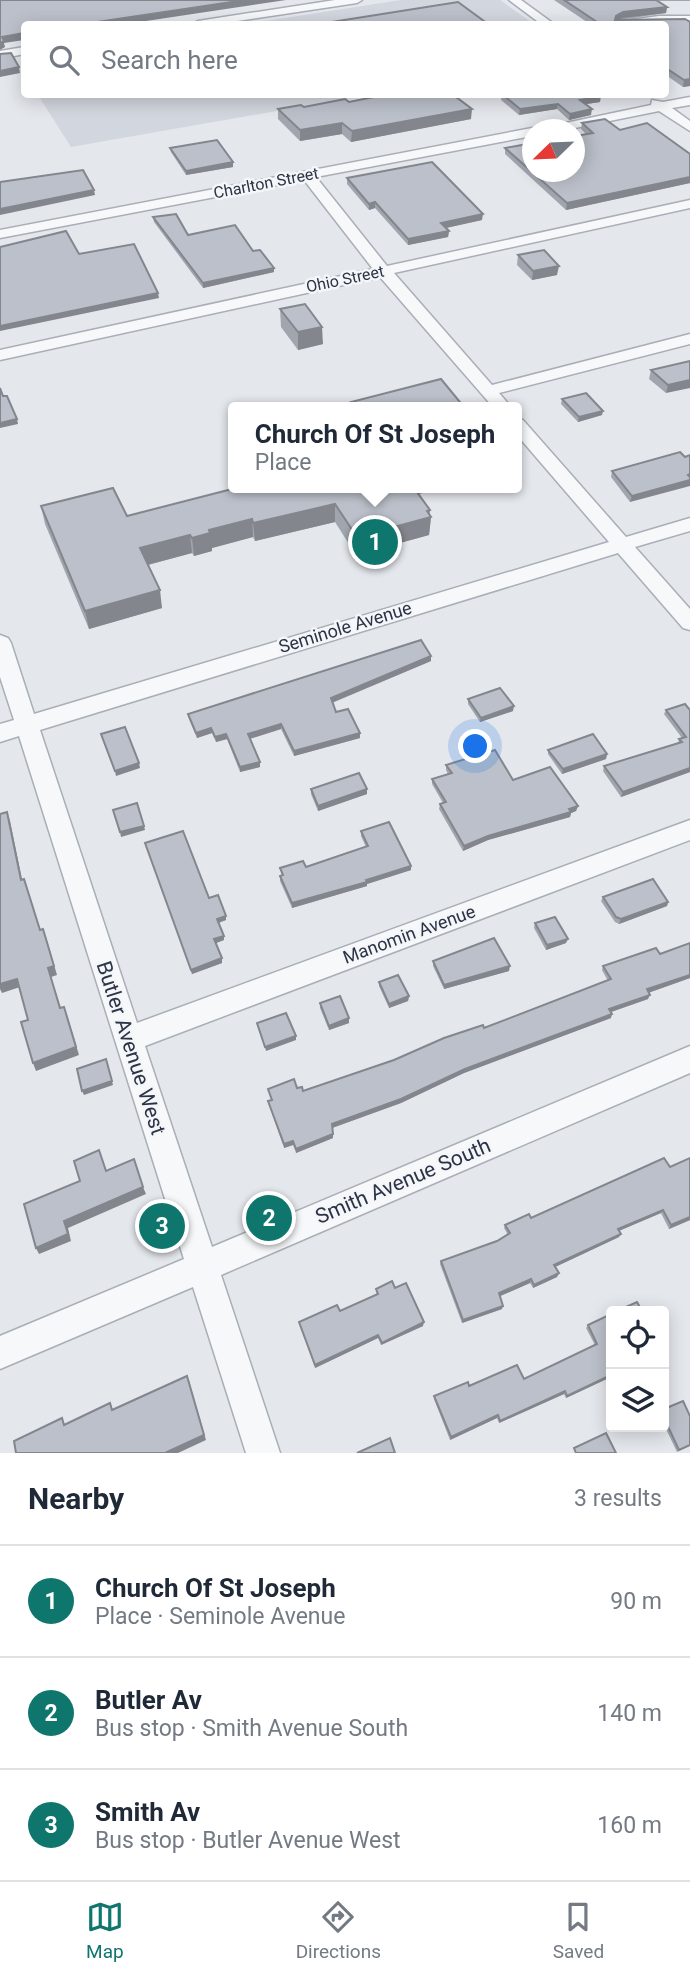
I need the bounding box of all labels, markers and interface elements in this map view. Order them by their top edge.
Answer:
search box [21,21,669,98]
icon: search [45,41,83,79]
text: Search here [101,45,238,75]
north arrow [522,119,585,182]
street label: Charlton Street [212,164,320,202]
street label: Ohio Street [304,261,386,297]
popup [228,402,522,493]
text: Church Of St Joseph [255,419,495,449]
text: Place [255,449,311,476]
pin: 1 [352,516,398,568]
street label: Seminole Avenue [276,597,414,657]
your location [458,729,492,763]
street label: Manomin Avenue [340,900,478,968]
street label: Butler Avenue West [92,958,170,1138]
street label: Smith Avenue South [312,1133,494,1229]
pin: 2 [246,1192,292,1244]
pin: 3 [139,1200,185,1252]
map controls [606,1306,669,1432]
button: locate [606,1306,669,1369]
button: layers [606,1369,669,1432]
text: Nearby [28,1481,124,1516]
text: 3 results [574,1485,662,1512]
text: Church Of St Joseph [95,1573,336,1603]
text: 1 [44,1588,58,1615]
text: 90 m [610,1588,662,1615]
text: Place · Seminole Avenue [95,1603,345,1630]
text: Butler Av [95,1685,202,1715]
text: 2 [44,1700,58,1727]
text: 140 m [597,1700,662,1727]
text: Bus stop · Smith Avenue South [95,1715,408,1742]
text: Smith Av [95,1797,200,1827]
text: 3 [44,1812,58,1839]
text: 160 m [597,1812,662,1839]
text: Bus stop · Butler Avenue West [95,1827,401,1854]
tab: Map [86,1898,124,1963]
tab: Directions [296,1898,381,1963]
tab: Saved [553,1898,604,1963]

